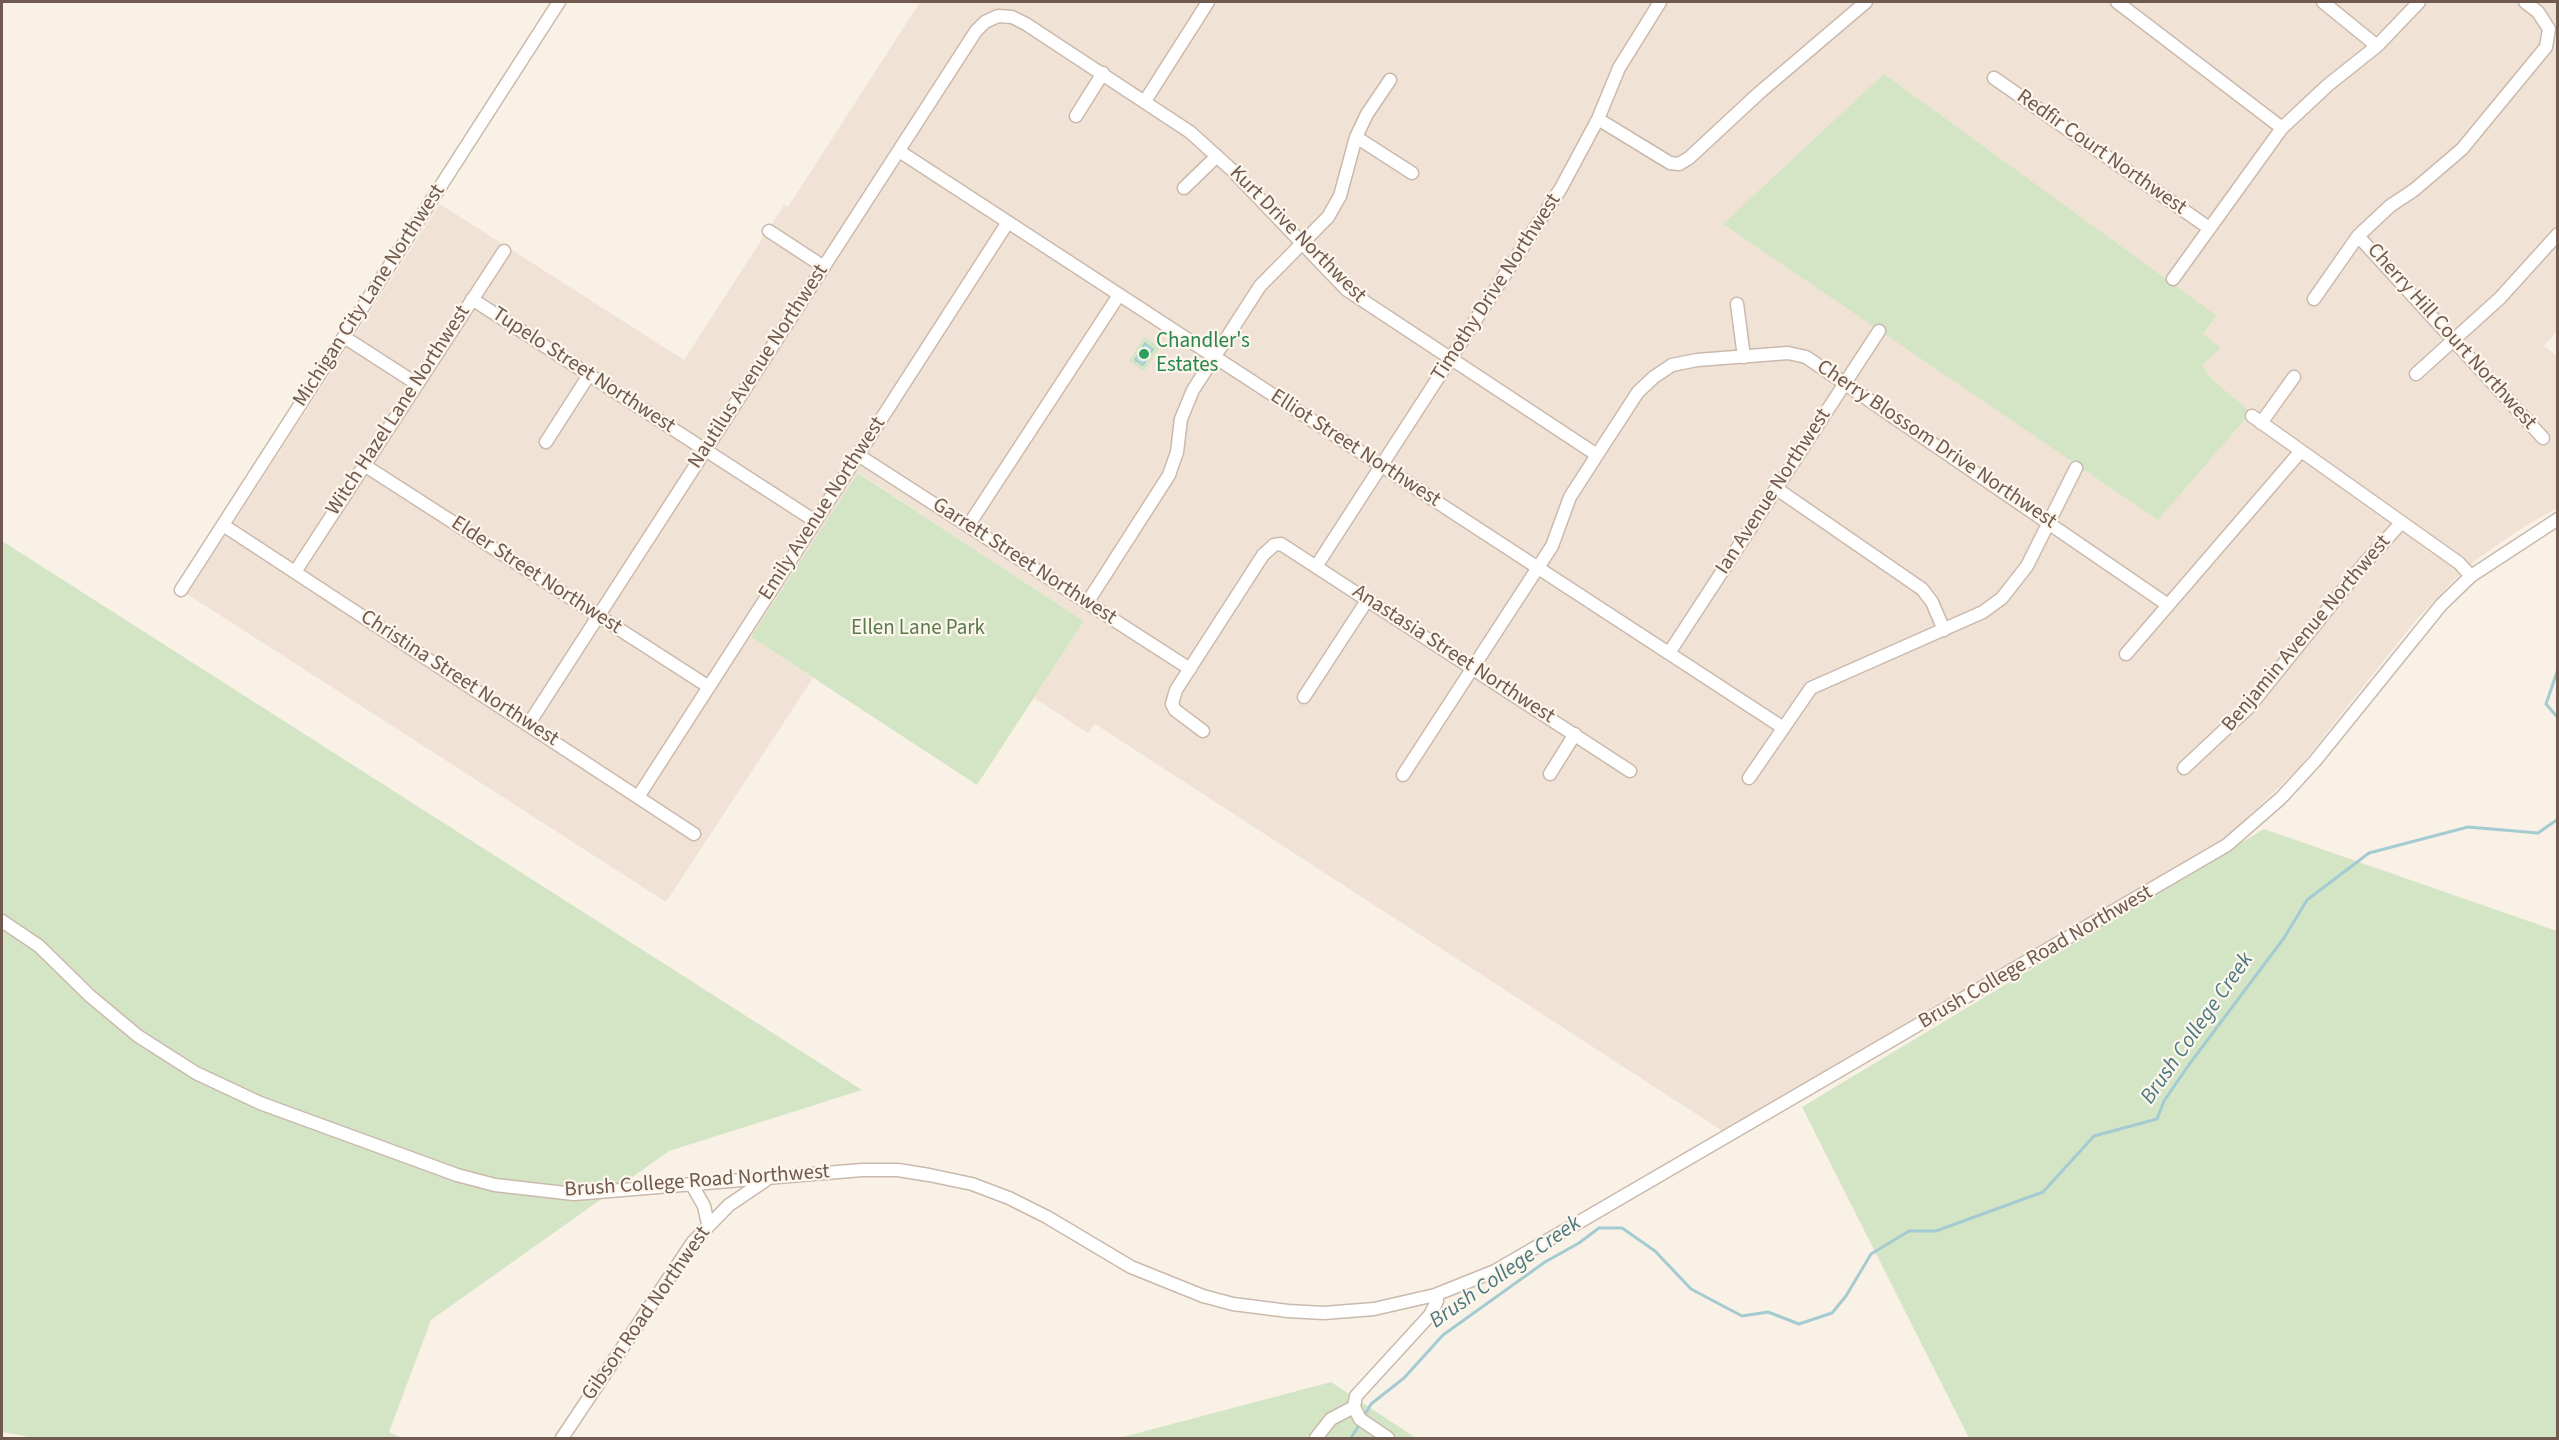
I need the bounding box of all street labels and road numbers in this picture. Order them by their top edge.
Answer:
street label: Redfir Court Northwest [2011,85,2191,221]
street label: Kurt Drive Northwest [1223,161,1371,309]
street label: Michigan City Lane Northwest [289,180,451,412]
street label: Timothy Drive Northwest [1427,189,1567,387]
street label: Cherry Hill Court Northwest [2361,239,2541,435]
street label: Nautilus Avenue Northwest [684,260,834,474]
street label: Witch Hazel Lane Northwest [322,301,476,521]
street label: Tupelo Street Northwest [487,302,679,440]
street label: Cherry Blossom Drive Northwest [1811,355,2061,535]
street label: Elliot Street Northwest [1265,385,1445,513]
street label: Ian Avenue Northwest [1711,404,1837,580]
street label: Emily Avenue Northwest [754,413,892,605]
street label: Garrett Street Northwest [927,493,1121,631]
street label: Elder Street Northwest [446,511,626,641]
street label: Benjamin Avenue Northwest [2217,531,2397,737]
street label: Anastasia Street Northwest [1347,580,1559,730]
street label: Christina Street Northwest [355,605,563,753]
street label: Brush College Road Northwest [1915,881,2157,1035]
street label: Brush College Road Northwest [564,1160,830,1204]
street label: Gibson Road Northwest [577,1222,717,1406]

